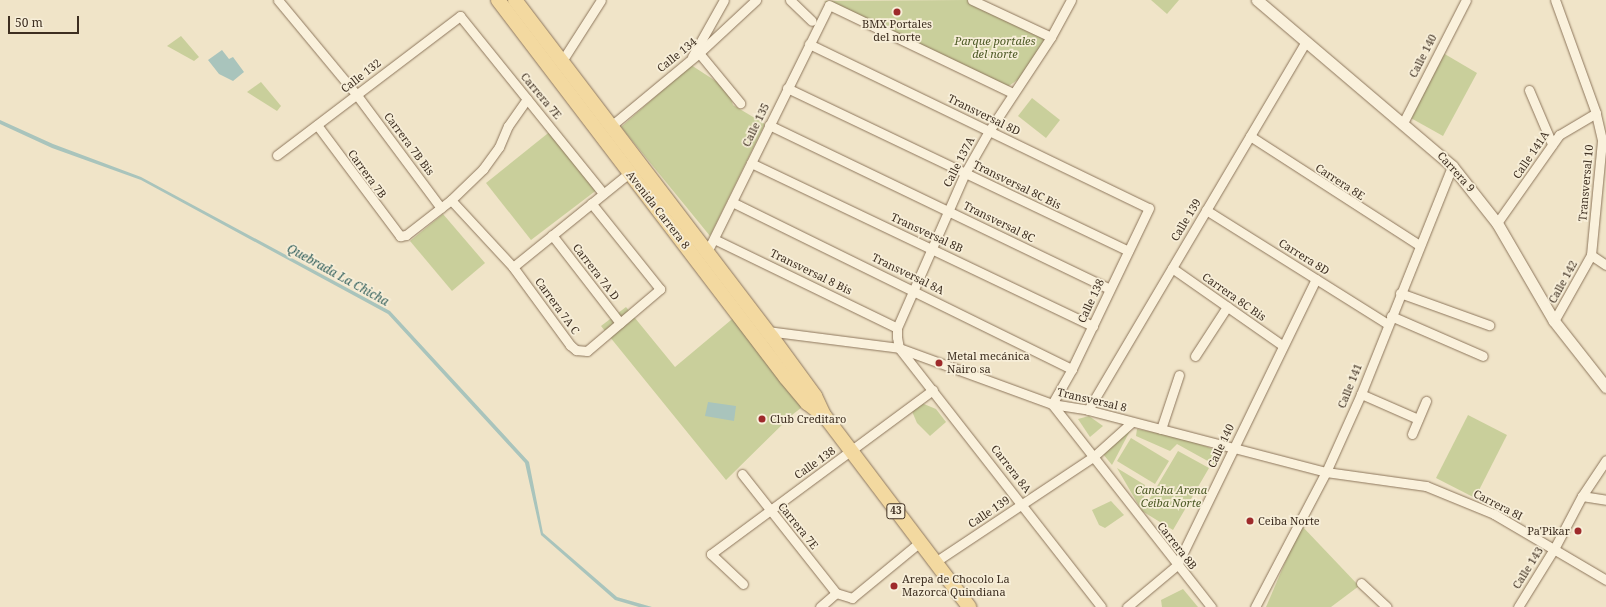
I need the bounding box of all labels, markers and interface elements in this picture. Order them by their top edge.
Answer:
marker: BMX Portales del norte [892,7,902,17]
scale bar [10,8,81,34]
text: 50 m [15,14,43,31]
place label: BMX Portales del norte [862,18,932,44]
street label: Calle 140 [1406,32,1440,80]
street label: Calle 134 [655,35,699,75]
park label: Parque portales del norte [954,35,1036,61]
street label: Calle 132 [338,56,384,96]
street label: Carrera 7E [518,70,564,122]
street label: Transversal 8D [946,92,1022,138]
street label: Calle 135 [740,101,772,149]
street label: Carrera 7B Bis [381,110,437,178]
street label: Calle 141A [1510,129,1552,181]
street label: Calle 137A [941,135,977,189]
street label: Transversal 10 [1576,144,1596,222]
street label: Carrera 7B [345,147,389,201]
street label: Carrera 9 [1435,149,1477,195]
street label: Transversal 8C Bis [971,158,1063,212]
street label: Carrera 8E [1313,161,1367,203]
street label: Avenida Carrera 8 [624,168,692,252]
street label: Calle 139 [1168,196,1204,244]
street label: Transversal 8C [961,199,1037,245]
street label: Transversal 8B [889,211,965,255]
street label: Carrera 8D [1276,236,1332,278]
water label: Quebrada La Chicha [285,241,391,309]
street label: Carrera 7A D [570,241,622,303]
street label: Transversal 8 Bis [768,246,854,298]
street label: Transversal 8A [870,251,946,297]
street label: Calle 142 [1546,258,1580,306]
street label: Carrera 8C Bis [1200,270,1268,324]
street label: Carrera 7A C [532,275,582,337]
street label: Calle 138 [1075,277,1107,325]
place label: Metal mecánica Nairo sa [947,350,1030,376]
marker: Metal mecánica Nairo sa [934,358,944,368]
street label: Calle 141 [1335,362,1365,410]
street label: Transversal 8 [1056,386,1128,414]
place label: Club Creditaro [770,412,846,426]
marker: Club Creditaro [757,414,767,424]
street label: Calle 140 [1205,422,1237,470]
street label: Carrera 8A [988,442,1034,496]
street label: Calle 138 [792,444,838,482]
park label: Cancha Arena Ceiba Norte [1135,484,1207,510]
street label: Carrera 8I [1471,487,1525,523]
street label: Calle 139 [966,493,1012,531]
street label: Carrera 7E [775,500,821,552]
road number: 43 [886,503,906,519]
place label: Ceiba Norte [1258,514,1320,528]
marker: Ceiba Norte [1245,516,1255,526]
street label: Carrera 8B [1154,520,1200,572]
place label: Pa'Pikar [1527,524,1570,538]
marker: Pa'Pikar [1573,526,1583,536]
street label: Calle 143 [1510,545,1546,591]
place label: Arepa de Chocolo La Mazorca Quindiana [902,573,1010,599]
marker: Arepa de Chocolo La Mazorca Quindiana [889,581,899,591]

